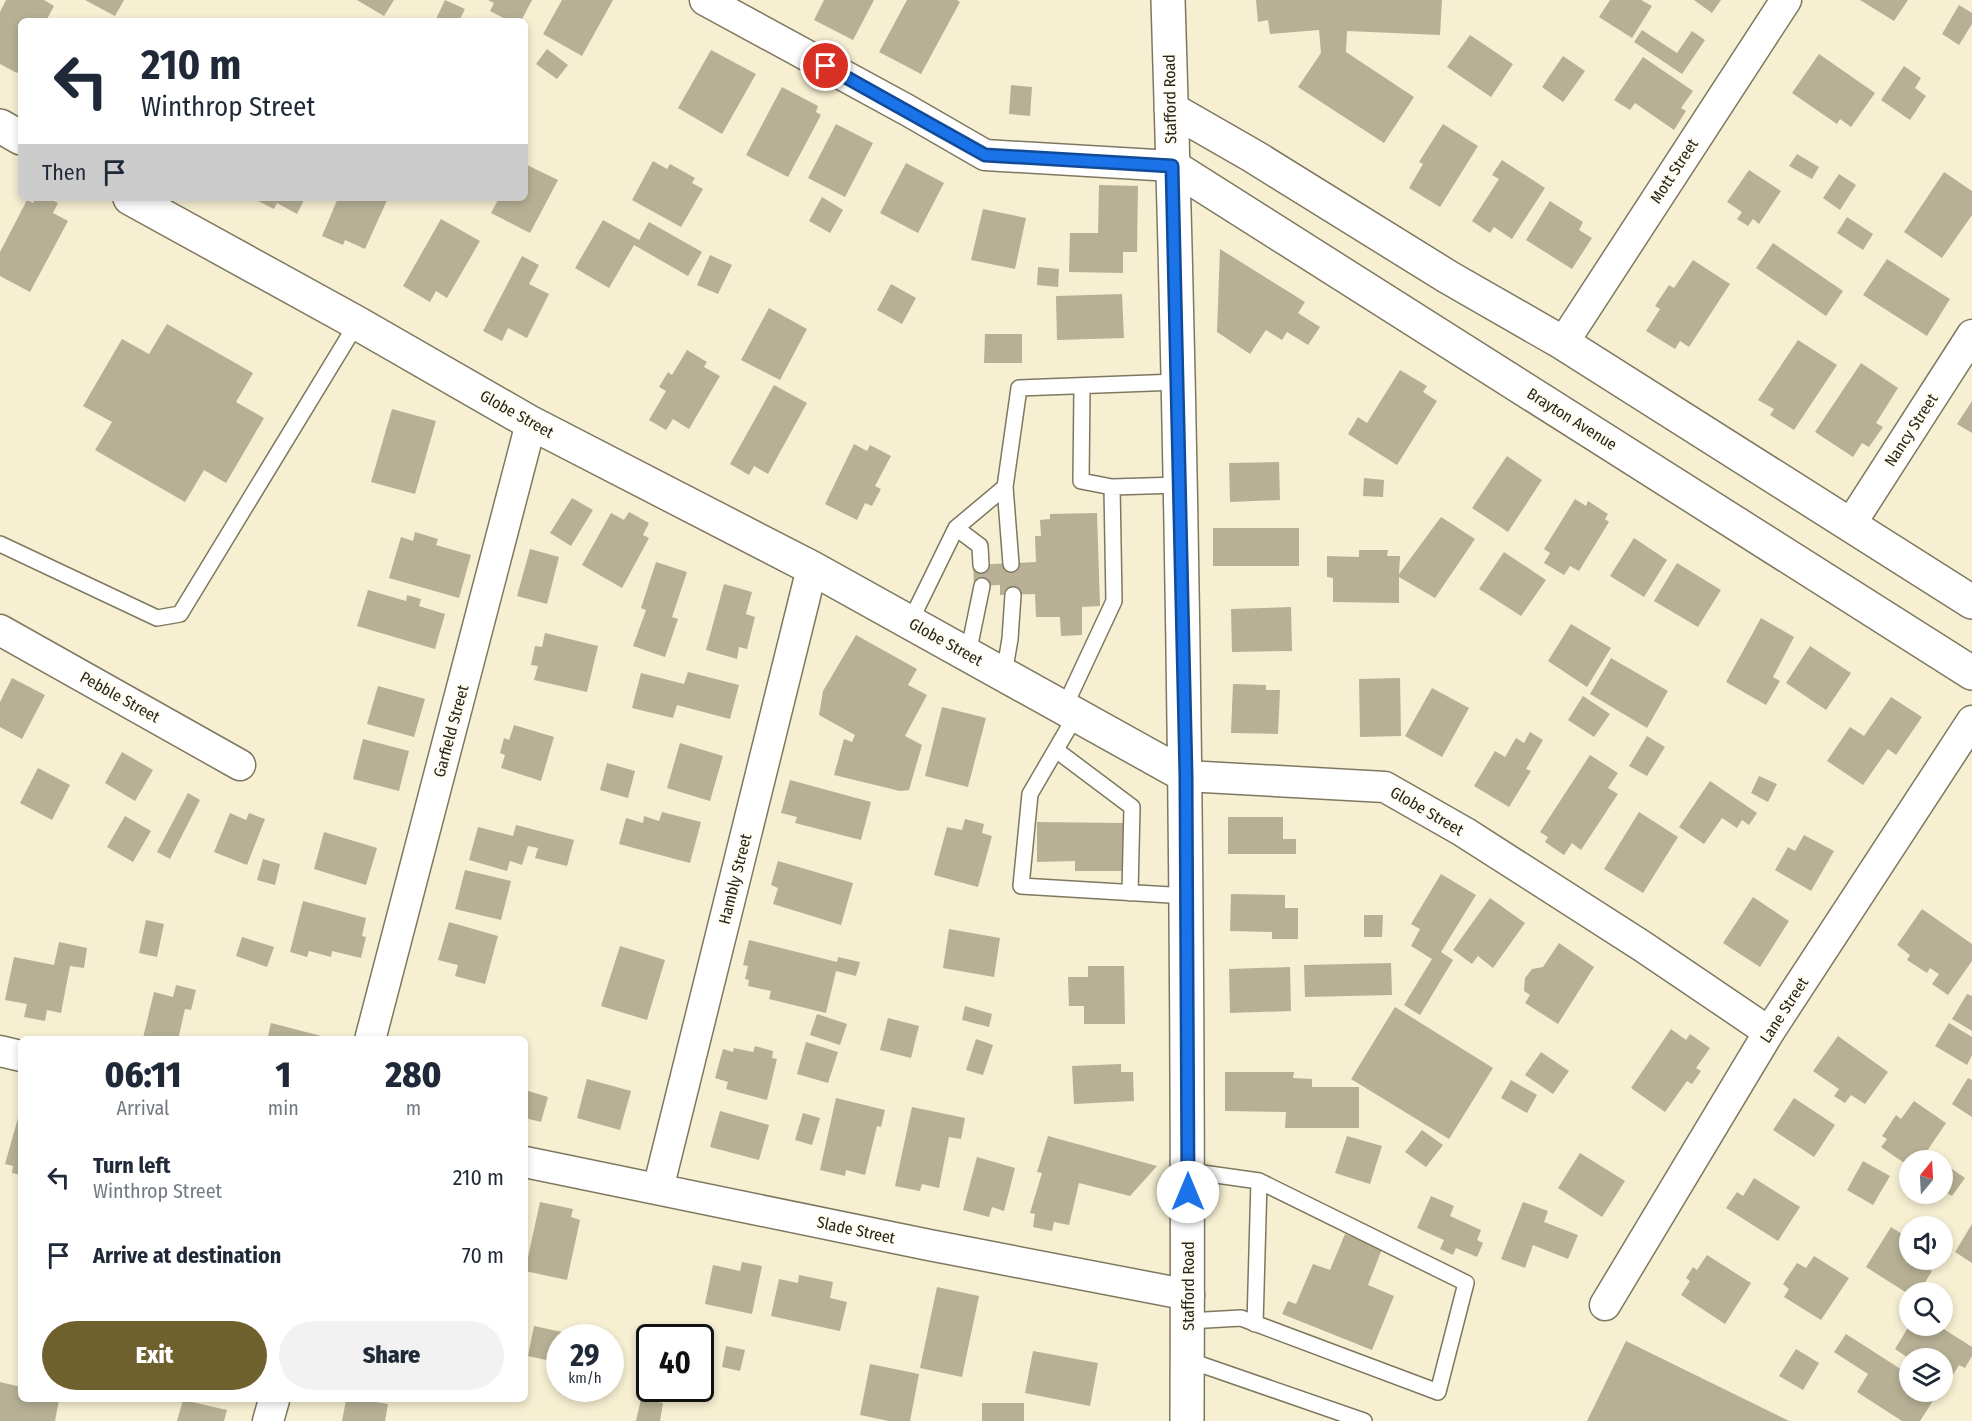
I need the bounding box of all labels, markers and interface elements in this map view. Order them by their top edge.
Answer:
text: 210 m [141,40,241,90]
pin [800,40,851,91]
icon: left [42,42,120,120]
icon: arrive [809,49,842,82]
street label: Stafford Road [1160,54,1180,144]
text: Winthrop Street [141,91,315,123]
street label: Mott Street [1646,134,1702,207]
icon: arrive [98,156,131,189]
text: Then [42,159,86,186]
street label: Brayton Avenue [1524,384,1620,454]
street label: Globe Street [477,386,558,442]
street label: Nancy Street [1880,389,1942,470]
street label: Globe Street [906,614,987,670]
street label: Pebble Street [77,667,164,727]
street label: Garfield Street [430,682,473,779]
street label: Globe Street [1387,782,1468,840]
street label: Hambly Street [715,831,756,926]
street label: Lane Street [1756,973,1813,1046]
text: 06:11 [105,1053,181,1097]
text: 1 [275,1053,291,1097]
text: 280 [385,1053,441,1097]
text: Arrival [116,1096,169,1120]
text: min [268,1096,299,1120]
text: m [406,1096,421,1120]
north arrow [1899,1150,1953,1204]
map controls [1899,1150,1953,1402]
text: Turn left [93,1152,171,1179]
position arrow [1156,1160,1220,1224]
icon: left [42,1161,75,1194]
text: 210 m [453,1164,504,1191]
text: Winthrop Street [93,1179,222,1203]
street label: Slade Street [815,1212,898,1248]
button: sound [1899,1216,1953,1270]
icon: arrive [42,1239,75,1272]
street label: Stafford Road [1179,1241,1198,1331]
text: Arrive at destination [93,1242,281,1269]
text: 70 m [462,1242,504,1269]
button: search [1899,1282,1953,1336]
button: Exit [42,1321,267,1390]
button: Share [279,1321,504,1390]
speed limit sign: 40 [636,1324,714,1402]
text: 29 [570,1338,600,1374]
button: layers [1899,1348,1953,1402]
text: km/h [568,1369,602,1387]

